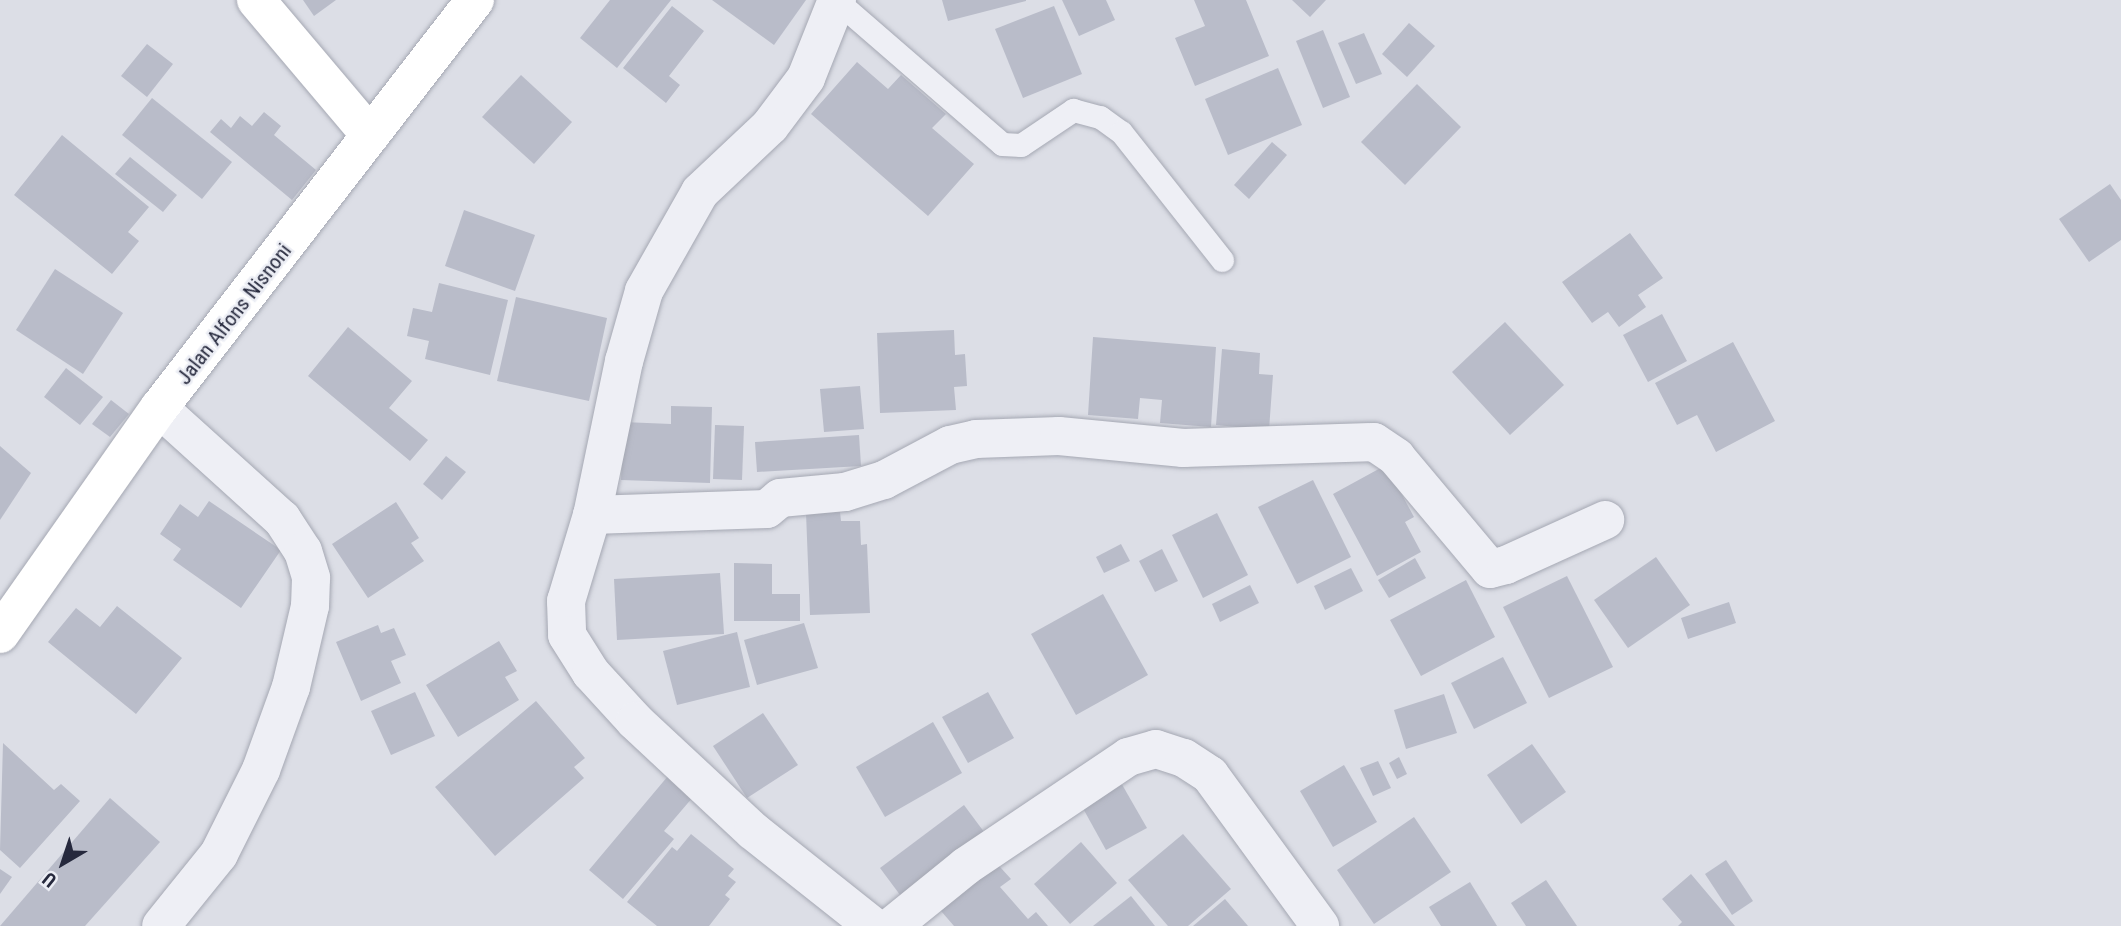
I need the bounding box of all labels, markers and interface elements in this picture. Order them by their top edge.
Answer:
street label: Jalan Alfons Nisnoni [171,239,297,389]
north arrow [28,828,98,898]
text: U [38,867,61,892]

